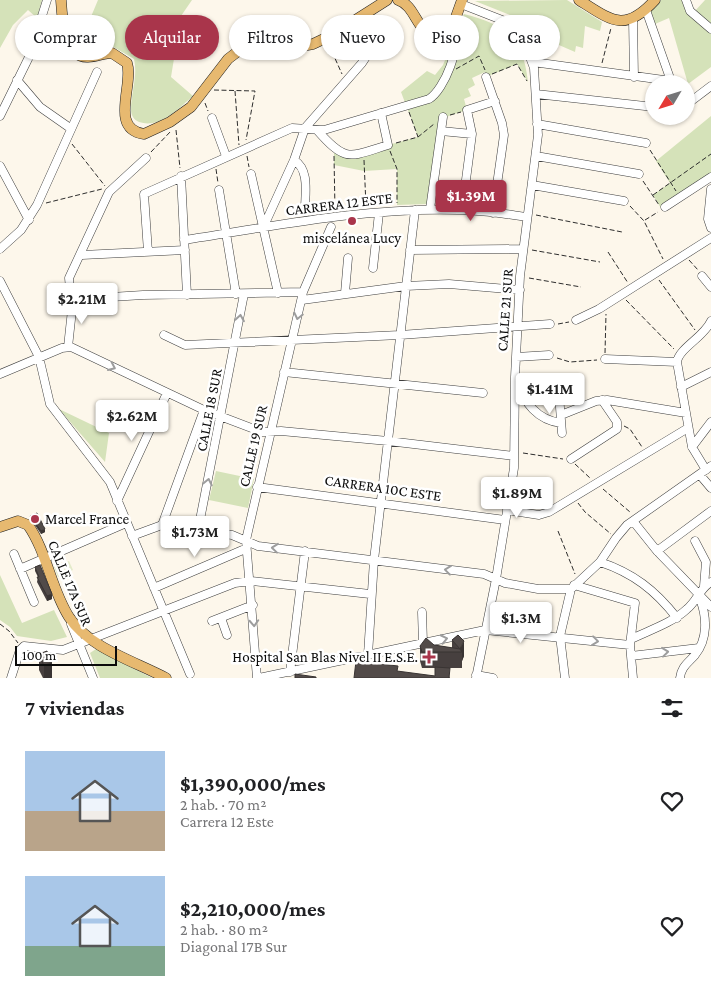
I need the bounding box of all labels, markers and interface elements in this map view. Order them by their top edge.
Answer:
chip: Comprar [15,15,115,60]
chip: Alquilar [125,15,219,60]
chip: Filtros [229,15,311,60]
chip: Nuevo [321,15,404,60]
chip: Piso [414,15,479,60]
chip: Casa [489,15,560,60]
north arrow [645,75,695,125]
map controls [645,75,695,125]
pin: $1.39M [430,180,512,222]
text: $1.39M [447,187,495,204]
street label: CARRERA 12 ESTE [285,190,393,218]
marker: miscelánea Lucy [346,215,358,227]
place label: miscelánea Lucy [303,230,401,247]
street label: CALLE 21 SUR [494,267,516,352]
pin: $2.21M [41,282,123,325]
text: $2.21M [58,290,106,307]
one-way arrow [293,312,304,321]
one-way arrow [235,313,245,322]
one-way arrow [107,360,116,370]
street label: CALLE 18 SUR [193,367,225,453]
pin: $1.41M [509,372,591,415]
text: $1.41M [527,380,573,397]
pin: $2.62M [91,400,173,442]
street label: CALLE 19 SUR [236,403,270,489]
text: $2.62M [107,407,157,424]
street label: CARRERA 10C ESTE [324,472,442,504]
pin: $1.89M [476,476,558,519]
one-way arrow [202,478,213,487]
text: $1.89M [492,484,542,501]
place label: Marcel France [45,511,129,527]
marker: Marcel France [29,513,41,525]
pin: $1.73M [154,516,236,558]
text: $1.73M [171,523,219,540]
street label: CALLE 17A SUR [45,538,95,629]
one-way arrow [271,543,279,554]
one-way arrow [444,565,452,576]
pin: $1.3M [486,602,556,644]
text: $1.3M [501,609,541,626]
one-way arrow [248,620,259,628]
one-way arrow [440,634,448,645]
one-way arrow [591,635,599,646]
scale bar [15,643,118,666]
text: 100 m [22,647,56,663]
one-way arrow [661,647,669,658]
place label: Hospital San Blas Nivel II E.S.E. [232,649,418,666]
marker: Hospital San Blas Nivel II E.S.E. [422,650,436,664]
icon: filters [658,694,686,722]
text: 7 viviendas [25,696,124,720]
icon: home [65,771,125,831]
text: $1,390,000/mes [180,772,326,796]
icon: heart [658,787,686,815]
text: 2 hab. · 70 m² [180,796,266,813]
text: Carrera 12 Este [180,813,274,830]
icon: home [65,896,125,956]
text: $2,210,000/mes [180,897,325,921]
icon: heart [658,912,686,940]
text: 2 hab. · 80 m² [180,921,268,938]
text: Diagonal 17B Sur [180,938,287,955]

